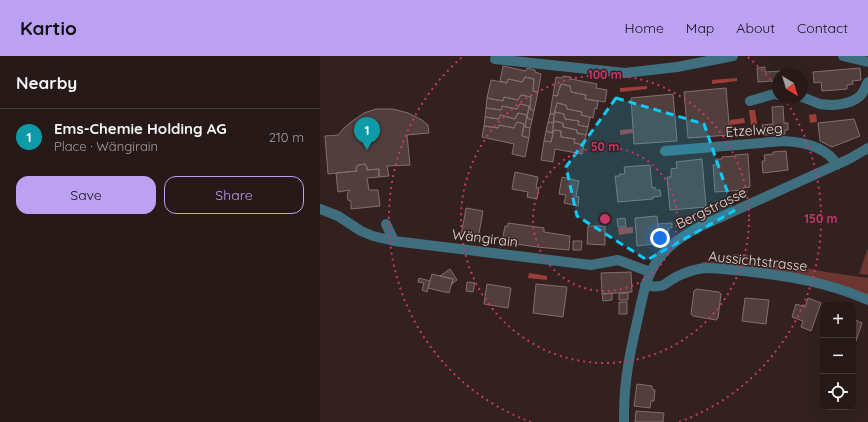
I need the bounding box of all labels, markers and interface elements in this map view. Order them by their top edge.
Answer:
text: Kartio [20,16,77,40]
text: Home [625,19,664,37]
text: Map [686,19,714,37]
text: About [736,19,775,37]
text: Contact [797,19,848,37]
text: 100 m [588,67,622,82]
north arrow [772,68,808,104]
text: Nearby [16,72,77,93]
pin: 1 [354,117,380,150]
text: Ems-Chemie Holding AG [54,119,227,138]
street label: Etzelweg [725,119,783,141]
text: 1 [26,129,32,145]
text: 210 m [269,129,304,145]
text: Place · Wängirain [54,138,158,154]
text: 50 m [591,139,619,154]
button: Save [16,176,156,214]
button: Share [164,176,304,214]
street label: Bergstrasse [673,183,750,233]
text: 150 m [804,211,838,226]
centre of rings [598,212,612,226]
street label: Wängirain [451,225,519,251]
your location [650,228,670,248]
street label: Aussichtstrasse [708,247,808,275]
map controls [820,302,856,410]
button: + [820,302,856,338]
button: − [820,338,856,374]
button: locate [820,374,856,410]

